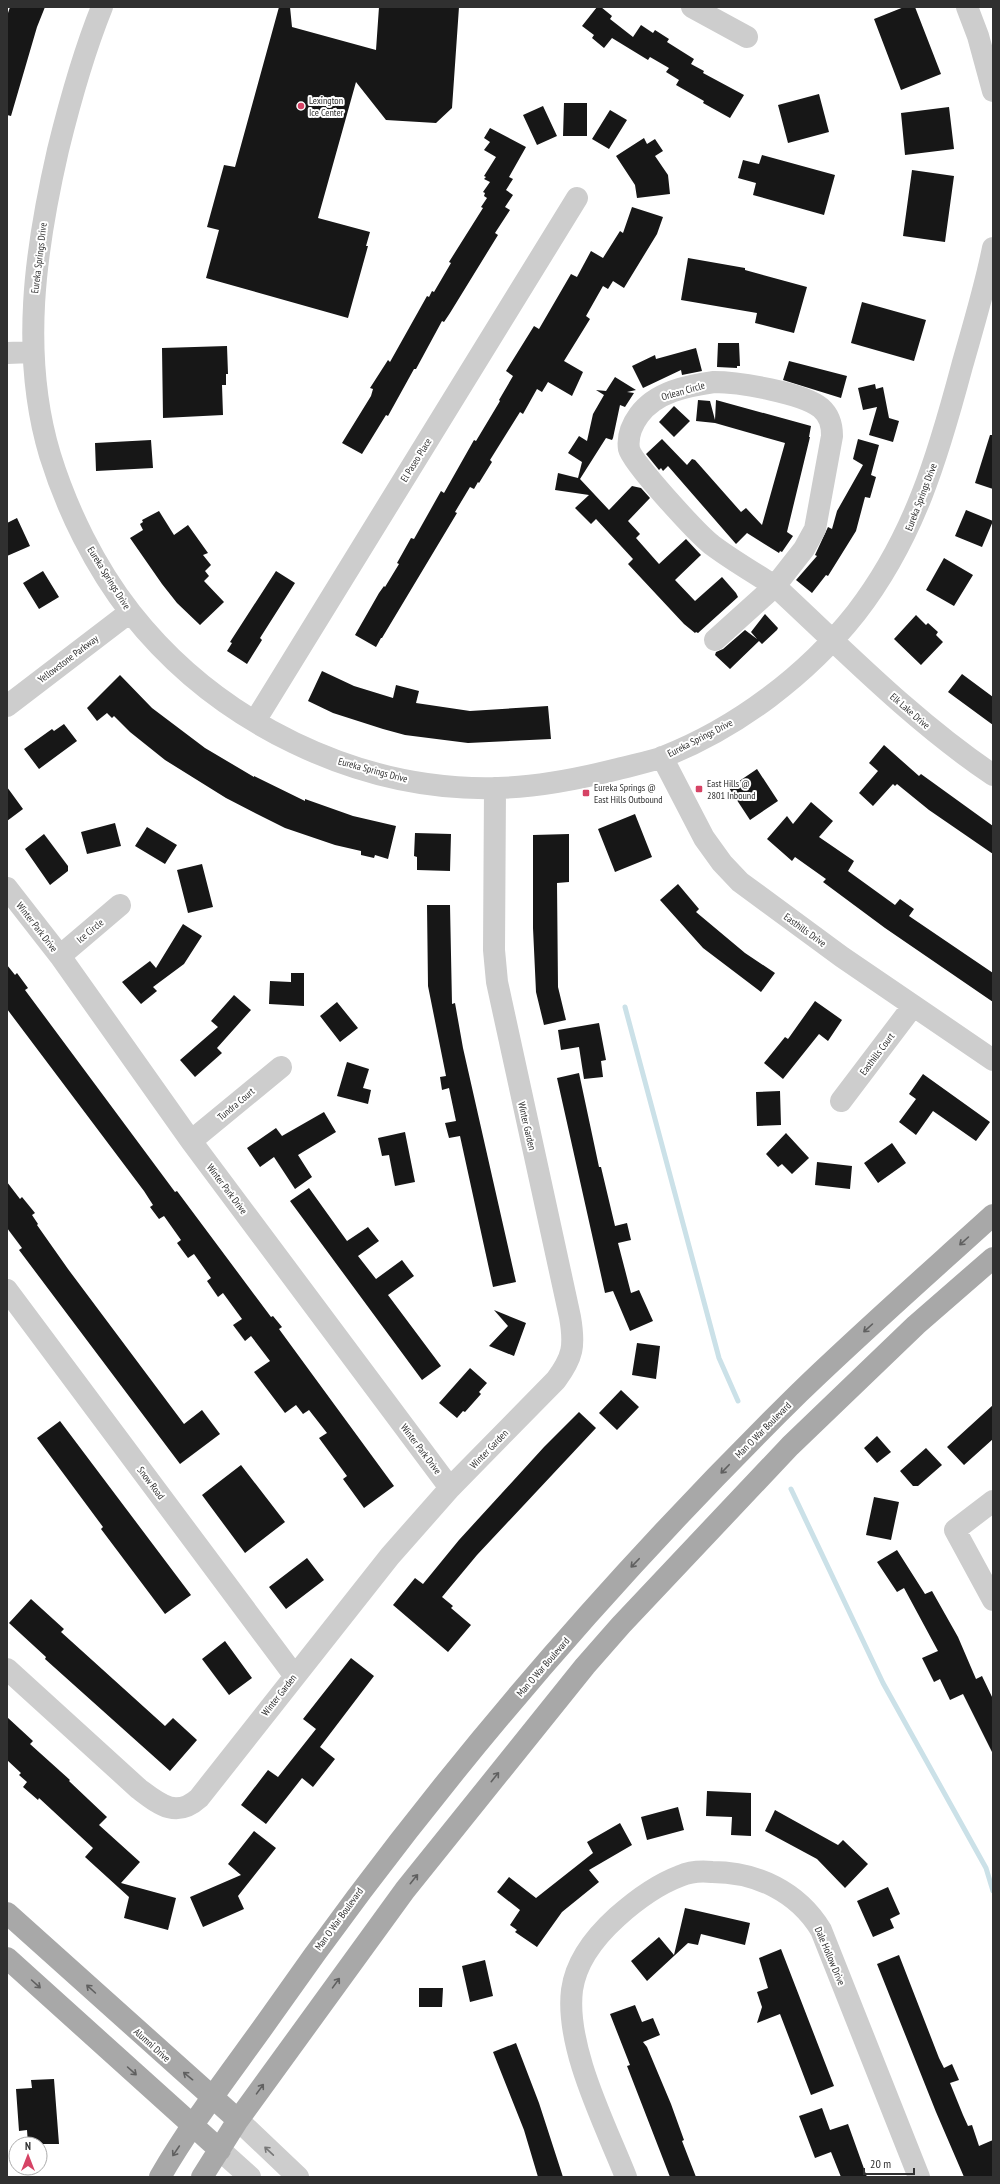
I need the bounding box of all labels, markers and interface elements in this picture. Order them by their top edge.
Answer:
place label: Lexington Ice Center [309,94,344,119]
marker: Lexington Ice Center [296,101,306,111]
street label: Eureka Springs Drive [28,222,50,294]
street label: Orlean Circle [660,379,706,403]
street label: El Paseo Place [397,436,435,484]
street label: Eureka Springs Drive [902,461,940,533]
street label: Eureka Springs Drive [85,544,133,612]
street label: Yellowstone Parkway [35,632,101,686]
street label: Elk Lake Drive [887,690,933,732]
street label: Eureka Springs Drive [665,716,735,760]
street label: Eureka Springs Drive [337,754,409,786]
place label: East Hills @ 2801 Inbound [707,777,756,802]
place label: Eureka Springs @ East Hills Outbound [594,781,663,806]
marker: East Hills @ 2801 Inbound [694,784,704,794]
marker: Eureka Springs @ East Hills Outbound [581,788,591,798]
street label: Winter Park Drive [13,899,61,955]
street label: Easthills Drive [781,910,829,950]
street label: Ice Circle [74,916,106,946]
street label: Easthills Court [857,1030,897,1078]
street label: Tundra Court [215,1085,257,1123]
street label: Winter Garden [515,1100,539,1152]
street label: Winter Park Drive [204,1161,250,1217]
one-way arrow [959,1236,969,1246]
one-way arrow [862,1324,873,1333]
street label: Man O War Boulevard [732,1399,794,1461]
street label: Winter Park Drive [398,1421,444,1477]
street label: Winter Garden [467,1427,511,1471]
one-way arrow [721,1463,730,1473]
street label: Snow Road [134,1464,168,1502]
one-way arrow [631,1558,640,1568]
street label: Man O War Boulevard [514,1635,572,1699]
street label: Winter Garden [259,1672,299,1718]
one-way arrow [490,1772,499,1783]
one-way arrow [409,1873,418,1884]
street label: Man O War Boulevard [312,1885,366,1953]
street label: Dale Hollow Drive [812,1925,848,1987]
one-way arrow [332,1978,340,1989]
one-way arrow [31,1979,41,1989]
one-way arrow [85,1985,96,1994]
street label: Alumni Drive [131,2025,173,2065]
one-way arrow [127,2066,137,2076]
one-way arrow [182,2072,193,2080]
one-way arrow [256,2083,264,2094]
north arrow [8,2136,48,2176]
text: N [25,2139,31,2153]
one-way arrow [172,2145,180,2156]
one-way arrow [264,2146,274,2155]
scale bar [864,2150,914,2176]
text: 20 m [870,2156,891,2171]

